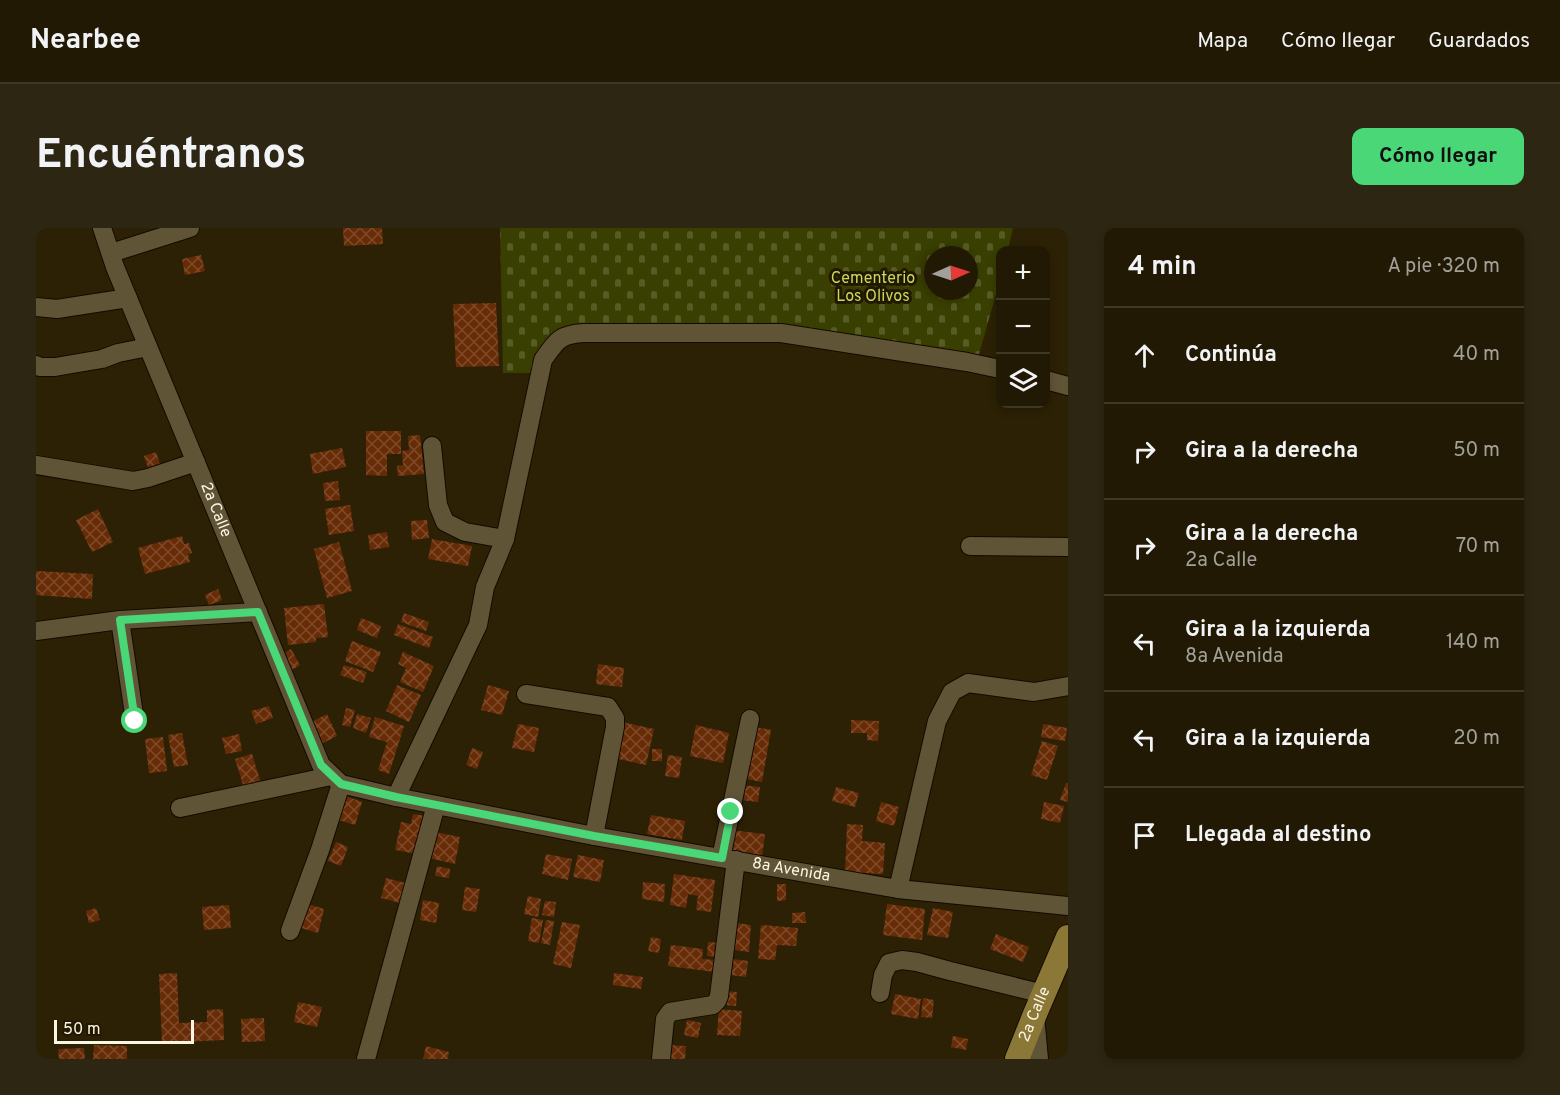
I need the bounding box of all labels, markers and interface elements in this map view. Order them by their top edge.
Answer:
text: Nearbee [30,23,141,59]
text: Mapa [1197,28,1248,55]
text: Cómo llegar [1281,28,1395,55]
text: Guardados [1428,28,1530,55]
button: Cómo llegar [1352,128,1524,185]
text: Encuéntranos [36,130,306,183]
north arrow [924,246,978,300]
map controls [996,246,1050,408]
button: + [996,246,1050,300]
text: 4 min [1128,251,1197,284]
text: A pie · 320 m [1388,254,1500,280]
park label: Cementerio Los Olivos [831,269,915,307]
button: − [996,300,1050,354]
icon: ahead [1128,339,1161,372]
text: Continúa [1185,342,1277,369]
text: 40 m [1453,342,1500,368]
button: layers [996,354,1050,408]
icon: right [1128,435,1161,468]
text: Gira a la derecha [1185,438,1358,465]
text: 50 m [1453,438,1500,464]
street label: 2a Calle [195,479,236,540]
text: Gira a la derecha [1185,521,1358,548]
icon: right [1128,531,1161,564]
text: 70 m [1456,534,1500,560]
text: 2a Calle [1185,548,1257,574]
text: Gira a la izquierda [1185,617,1371,644]
icon: left [1128,627,1161,660]
text: 140 m [1446,630,1500,656]
text: 8a Avenida [1185,644,1284,670]
route start [121,707,147,733]
icon: left [1128,723,1161,756]
text: Gira a la izquierda [1185,726,1371,753]
text: 20 m [1453,726,1500,752]
route end [717,798,743,824]
icon: arrive [1128,819,1161,852]
text: Llegada al destino [1185,822,1371,849]
street label: 8a Avenida [750,854,832,887]
street label: 2a Calle [1015,984,1055,1045]
scale bar [54,1017,194,1044]
text: 50 m [63,1020,101,1040]

